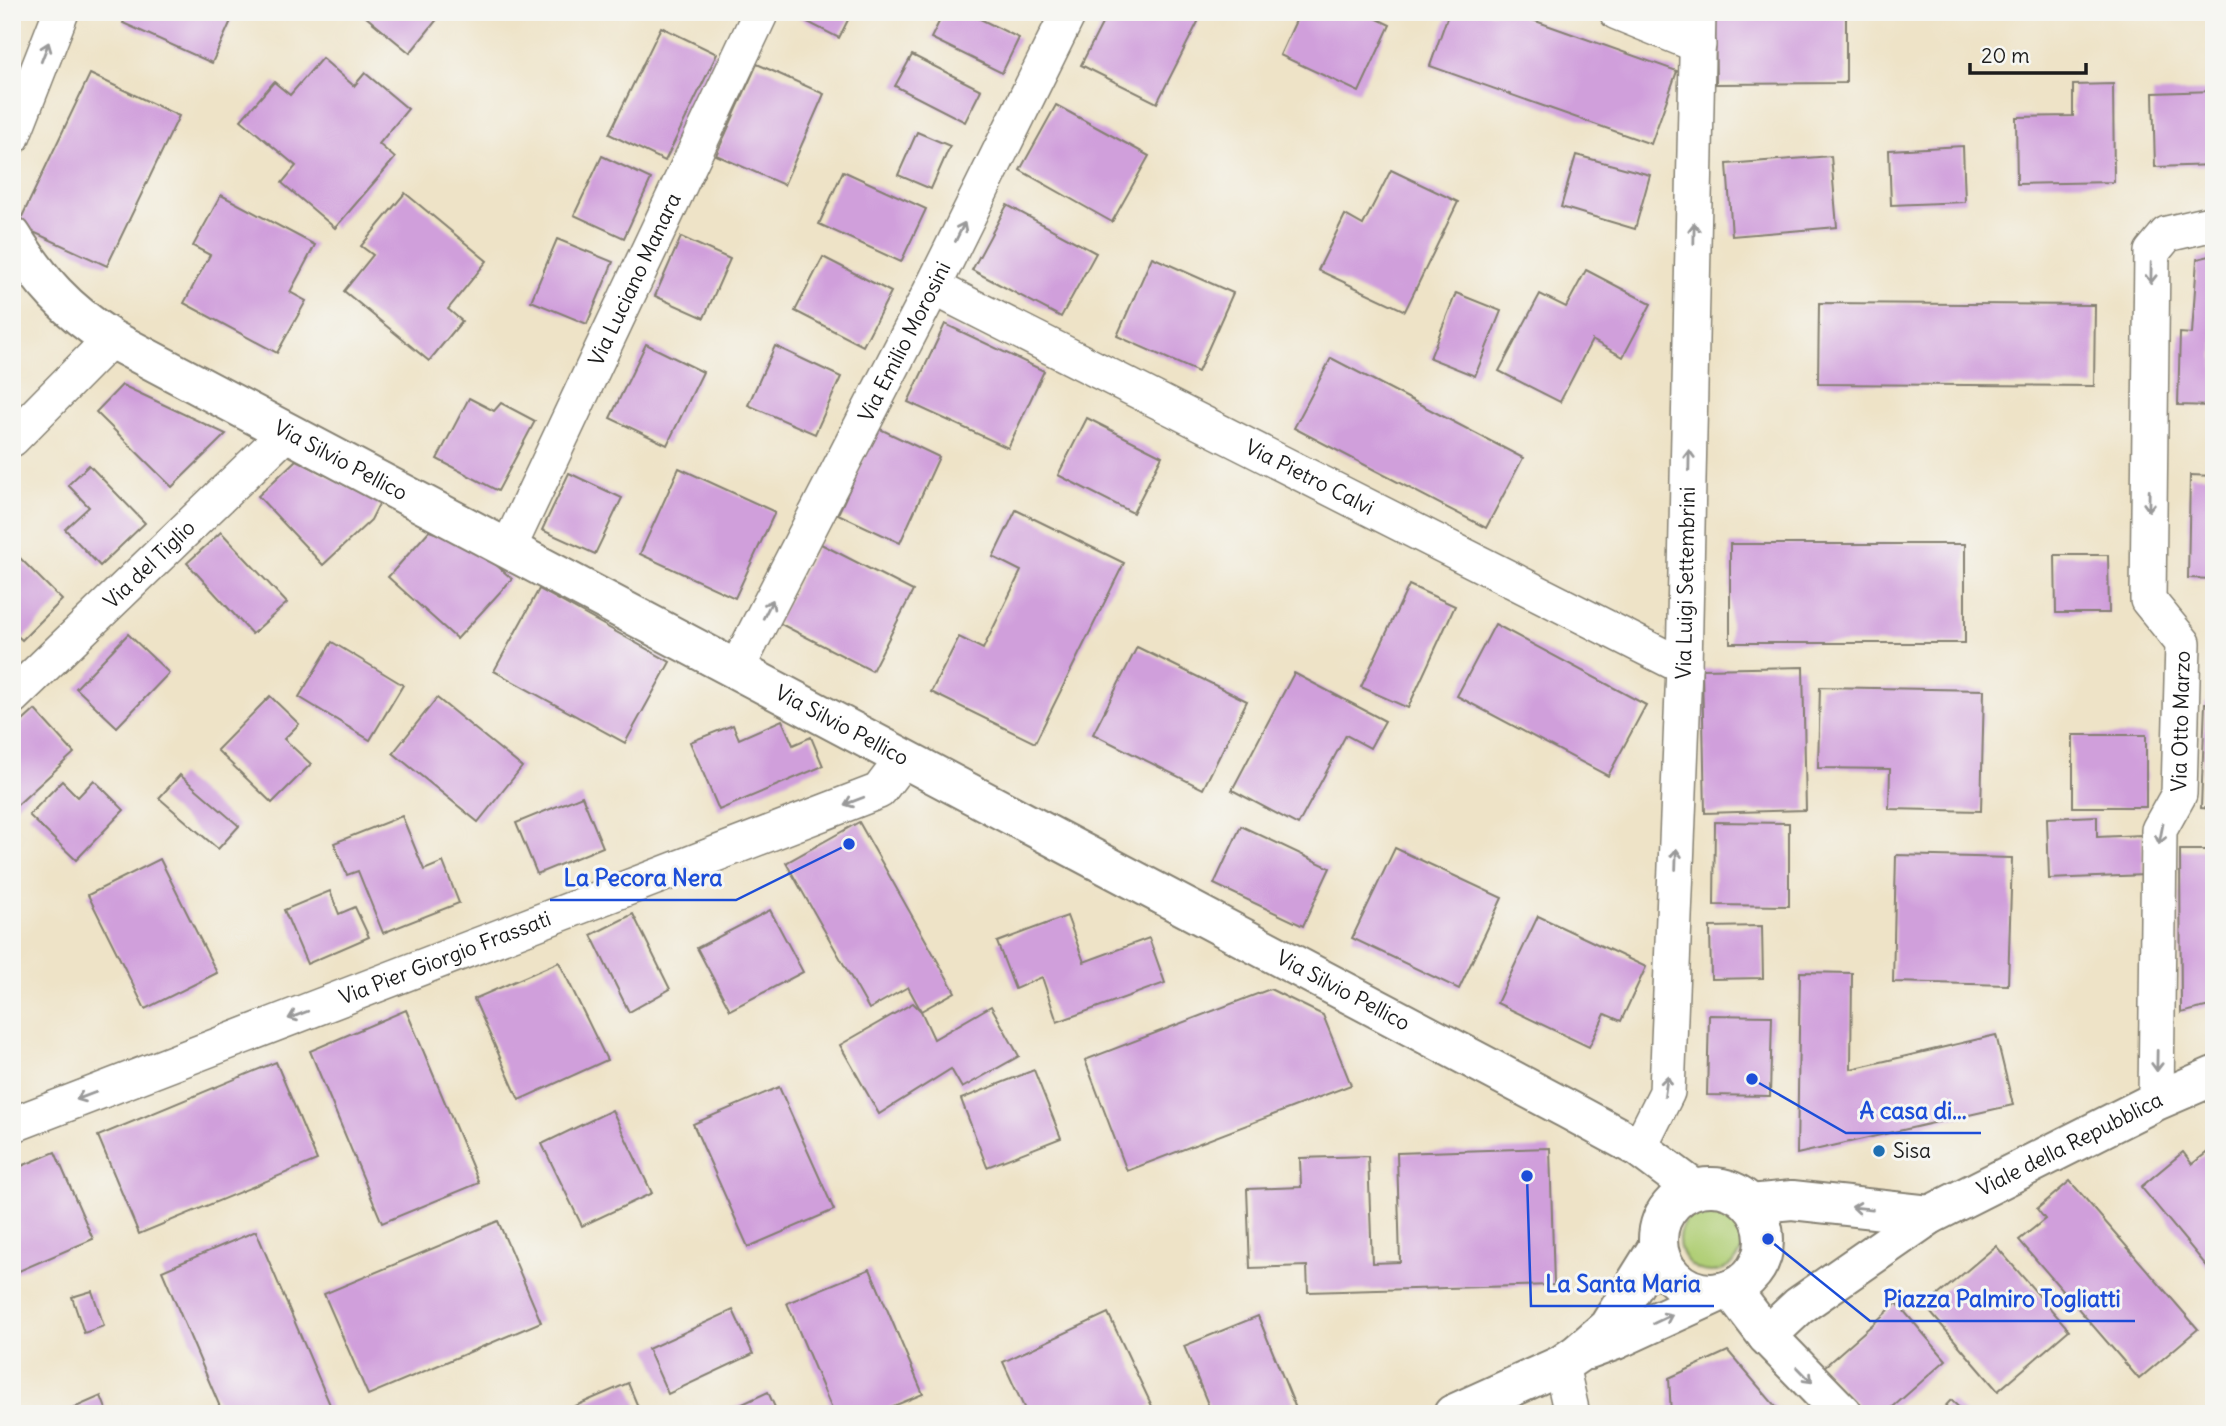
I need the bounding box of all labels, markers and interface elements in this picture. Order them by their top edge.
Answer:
scale bar [1970,32,2086,76]
one-way arrow [40,41,53,63]
text: 20 m [1981,42,2030,69]
street label: Via Luciano Manara [582,188,687,370]
one-way arrow [1687,221,1701,244]
one-way arrow [954,222,968,243]
street label: Via Emilio Morosini [852,257,956,426]
one-way arrow [2145,261,2158,284]
street label: Via Silvio Pellico [269,414,412,506]
street label: Via Pietro Calvi [1241,433,1379,521]
one-way arrow [1683,449,1696,472]
street label: Via Luigi Settembrini [1670,486,1701,680]
one-way arrow [2142,489,2156,512]
street label: Via del Tiglio [98,514,201,614]
one-way arrow [761,599,775,620]
street label: Via Otto Marzo [2165,650,2196,792]
street label: Via Silvio Pellico [771,679,914,771]
one-way arrow [843,796,865,808]
one-way arrow [2154,822,2168,845]
one-way arrow [1670,848,1683,871]
callout: La Pecora Nera [550,856,736,900]
text: La Pecora Nera [564,863,722,892]
street label: Via Pier Giorgio Frassati [335,905,554,1011]
street label: Via Silvio Pellico [1272,944,1415,1037]
one-way arrow [288,1009,310,1022]
one-way arrow [2150,1049,2164,1072]
one-way arrow [1659,1075,1672,1098]
street label: Viale della Repubblica [1972,1086,2167,1202]
callout: A casa di... [1846,1089,1981,1133]
one-way arrow [76,1091,97,1104]
text: A casa di... [1860,1096,1966,1125]
place label: Sisa [1893,1137,1931,1164]
marker: Sisa [1871,1143,1887,1159]
one-way arrow [1851,1201,1874,1214]
callout: La Santa Maria [1531,1262,1714,1306]
text: La Santa Maria [1545,1269,1701,1298]
callout: Piazza Palmiro Togliatti [1870,1277,2135,1321]
text: Piazza Palmiro Togliatti [1883,1284,2121,1313]
one-way arrow [1652,1312,1673,1325]
one-way arrow [1797,1366,1814,1383]

